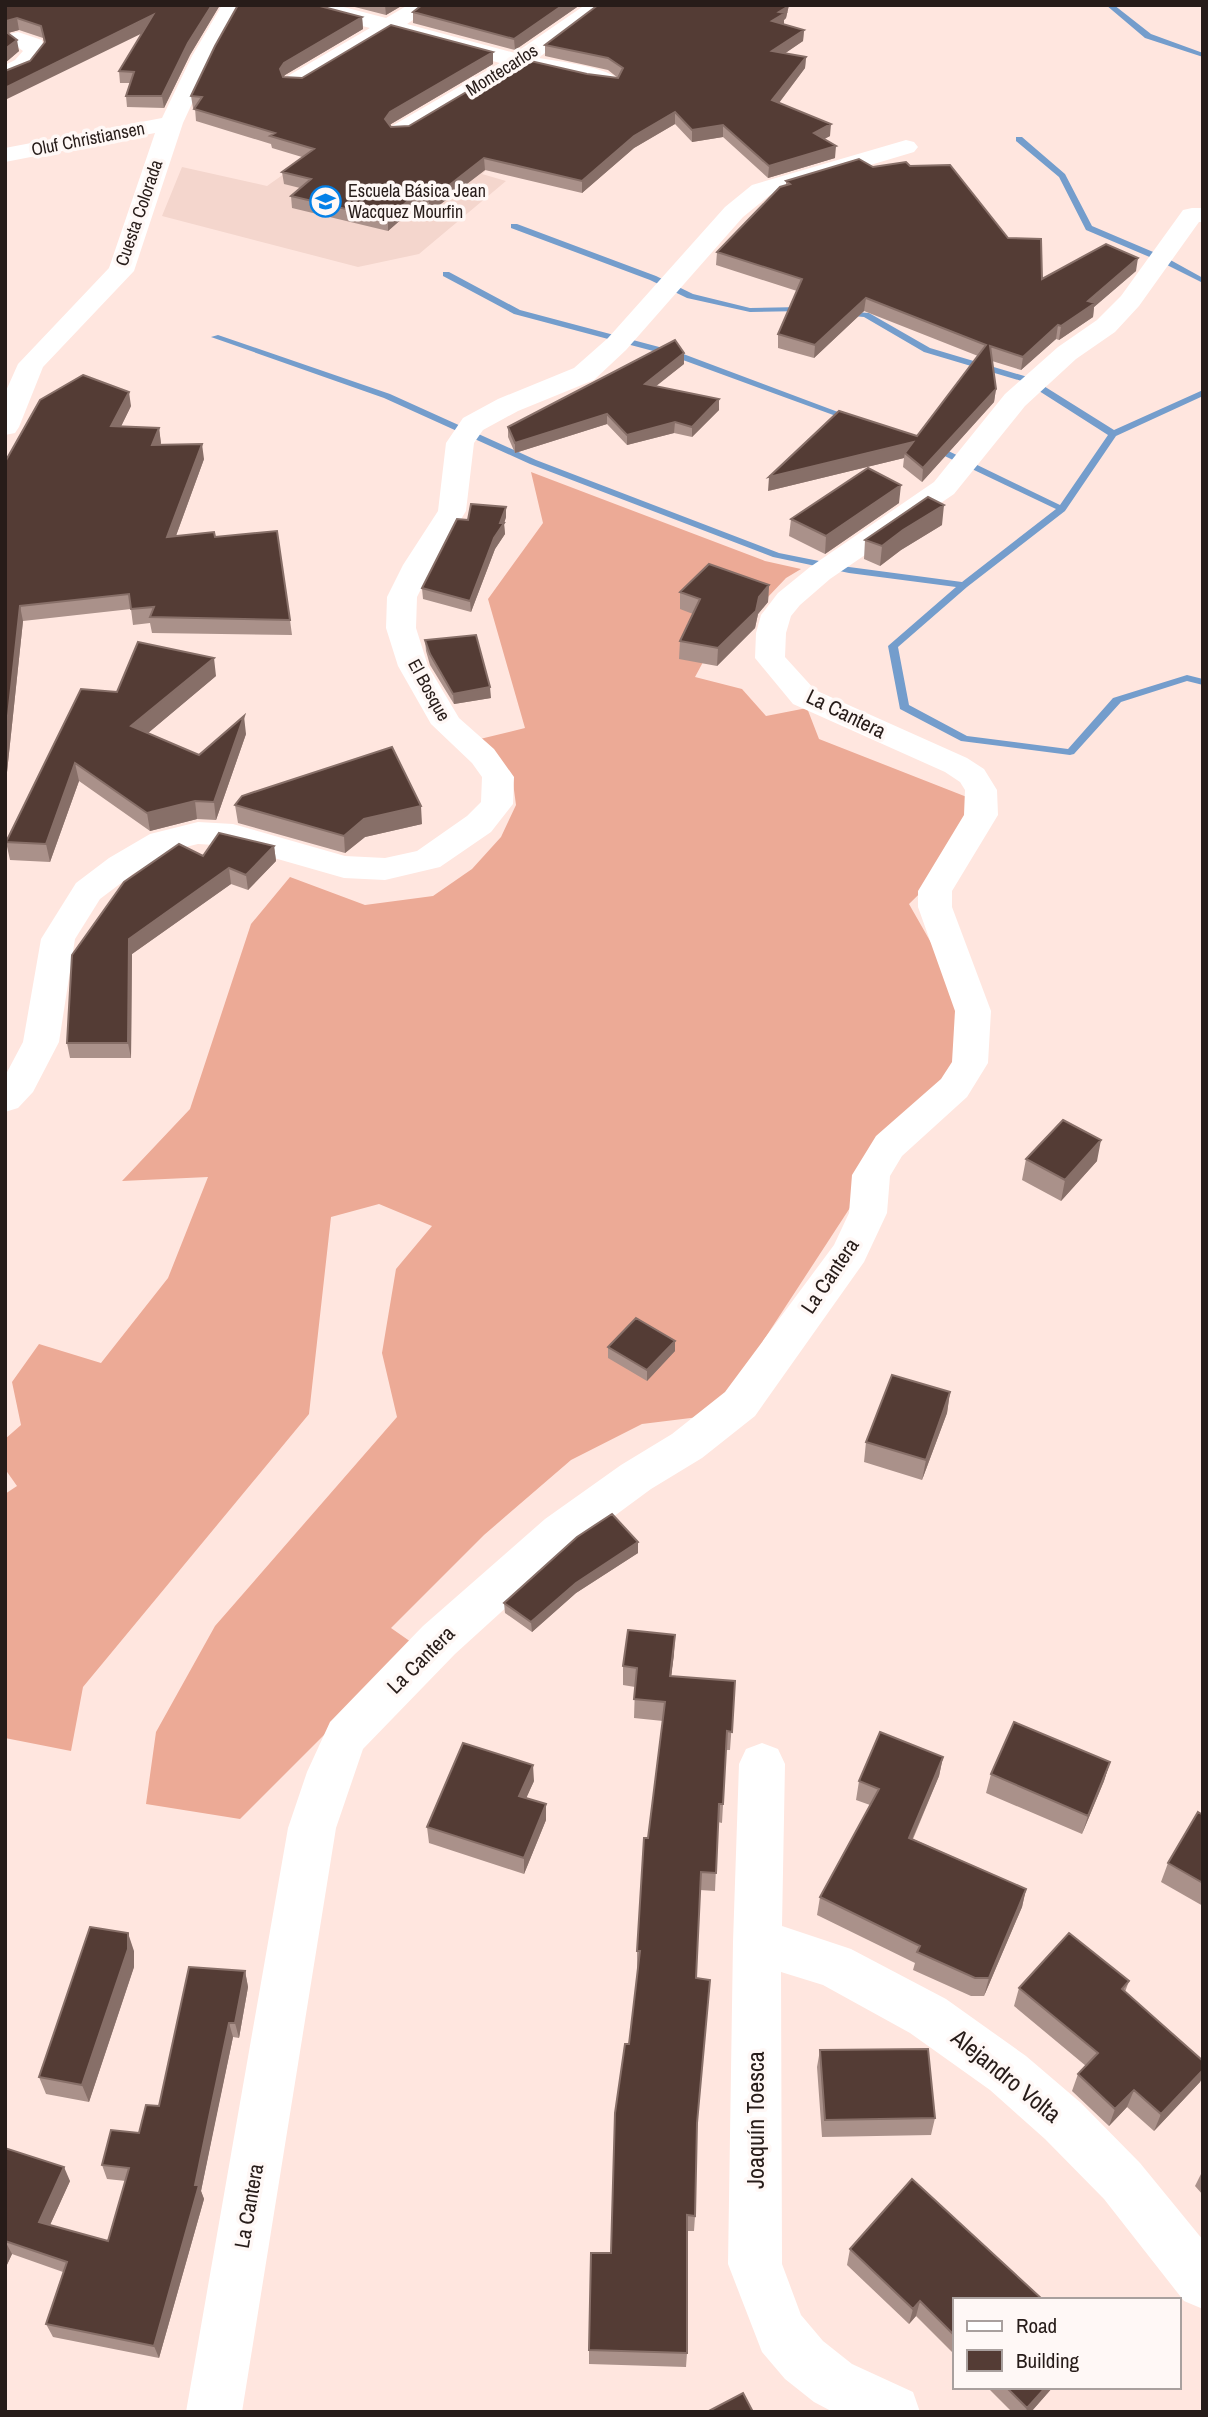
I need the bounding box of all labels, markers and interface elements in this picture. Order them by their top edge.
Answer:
street label: Montecarlos [461,38,542,101]
street label: Oluf Christiansen [29,115,147,162]
street label: Cuesta Colorada [109,156,168,269]
place label: Escuela Básica Jean Wacquez Mourfin [348,178,486,224]
school or university icon: Escuela Básica Jean Wacquez Mourfin [308,184,342,218]
street label: El Bosque [402,654,457,725]
street label: La Cantera [802,682,891,745]
street label: La Cantera [794,1232,866,1319]
street label: La Cantera [380,1619,461,1700]
street label: Alejandro Volta [944,2021,1068,2129]
street label: Joaquín Toesca [739,2051,771,2189]
street label: La Cantera [227,2161,270,2250]
legend [953,2298,1180,2389]
text: Road [1016,2311,1057,2340]
text: Building [1016,2346,1080,2375]

